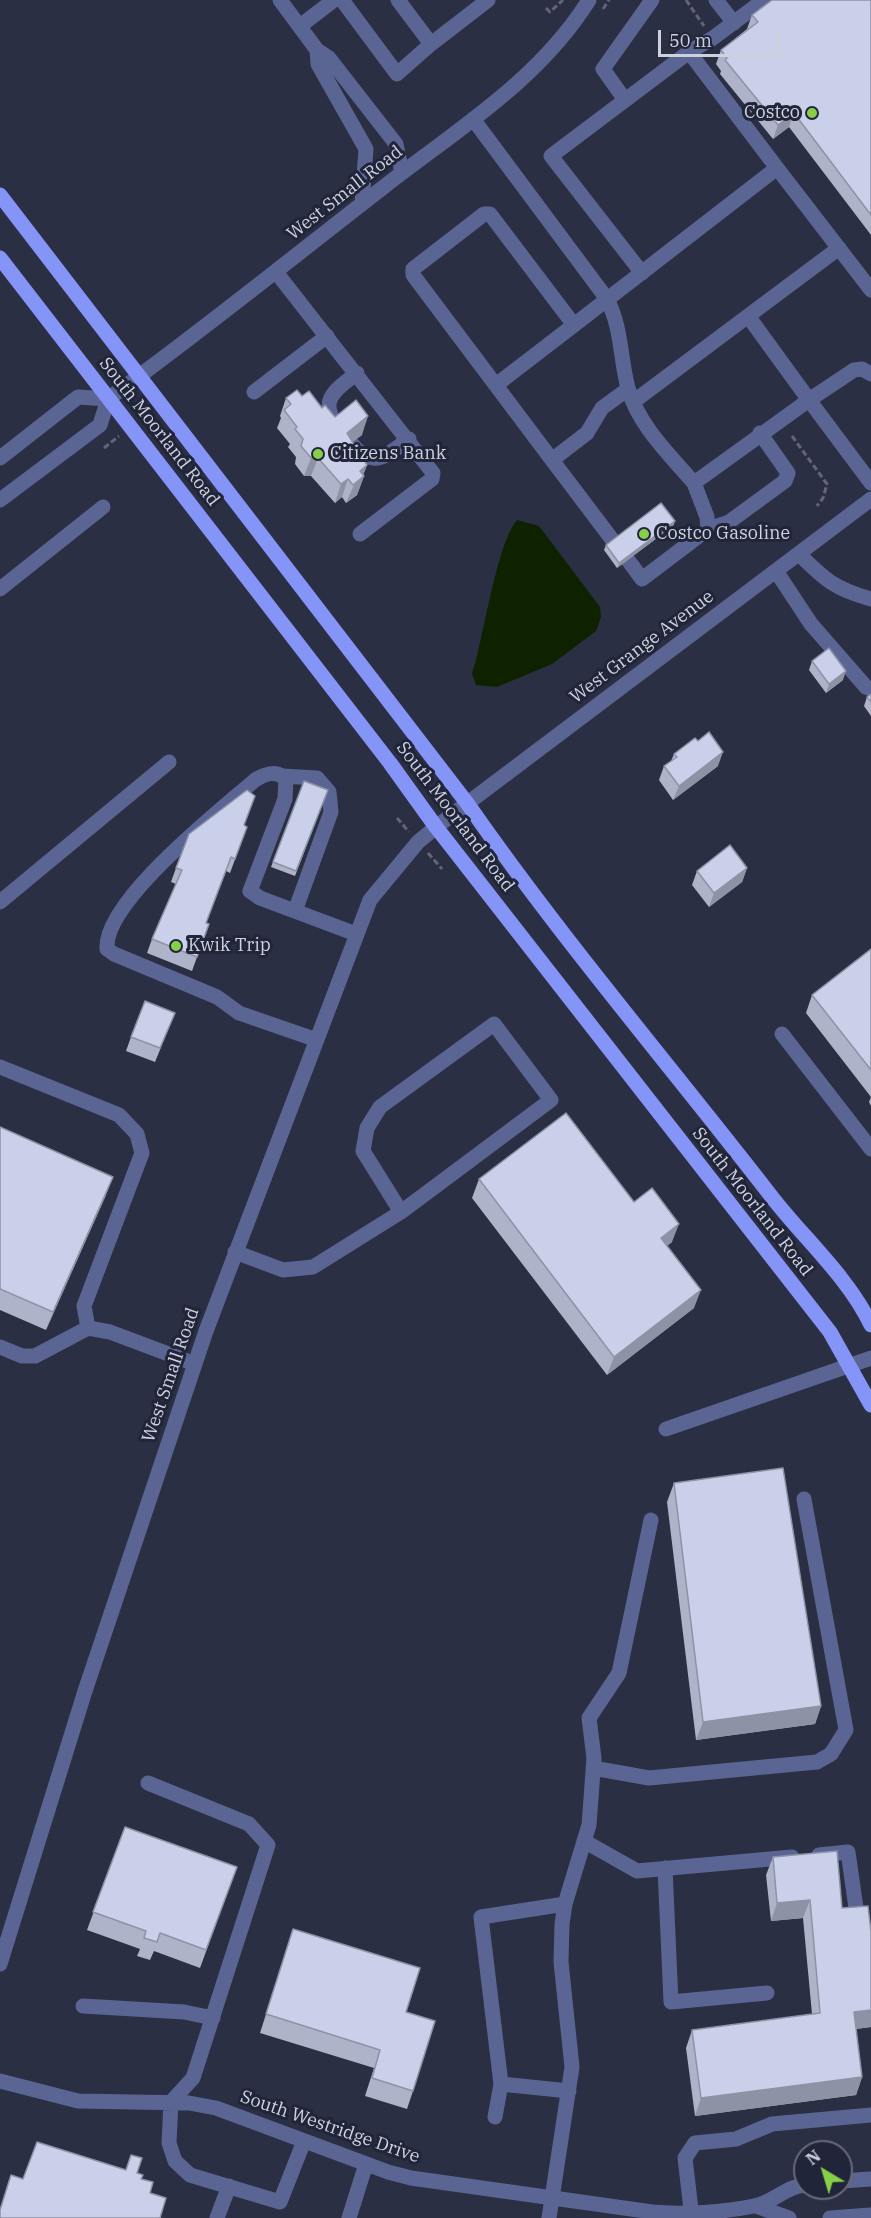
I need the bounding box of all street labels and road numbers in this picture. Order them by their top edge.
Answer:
street label: West Small Road [283,141,407,245]
street label: South Moorland Road [94,353,224,511]
street label: West Grange Avenue [566,586,718,708]
street label: South Moorland Road [391,738,519,896]
street label: South Moorland Road [687,1123,817,1281]
street label: West Small Road [138,1305,204,1445]
street label: South Westridge Drive [237,2086,423,2168]

